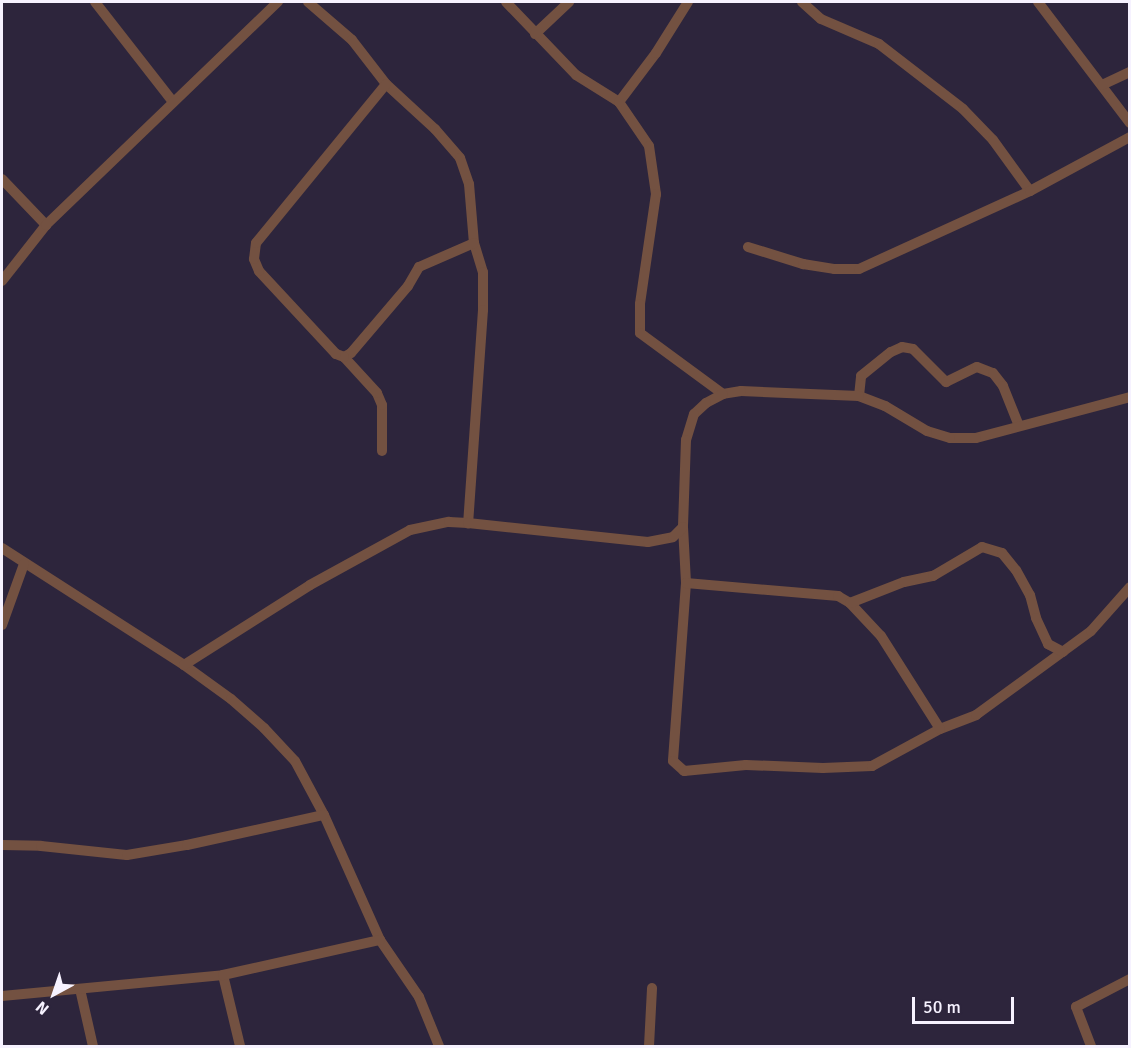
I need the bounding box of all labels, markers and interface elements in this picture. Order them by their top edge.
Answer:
north arrow [24,964,84,1024]
scale bar [915,985,1017,1023]
text: 50 m [923,996,961,1018]
text: N [32,997,53,1019]

